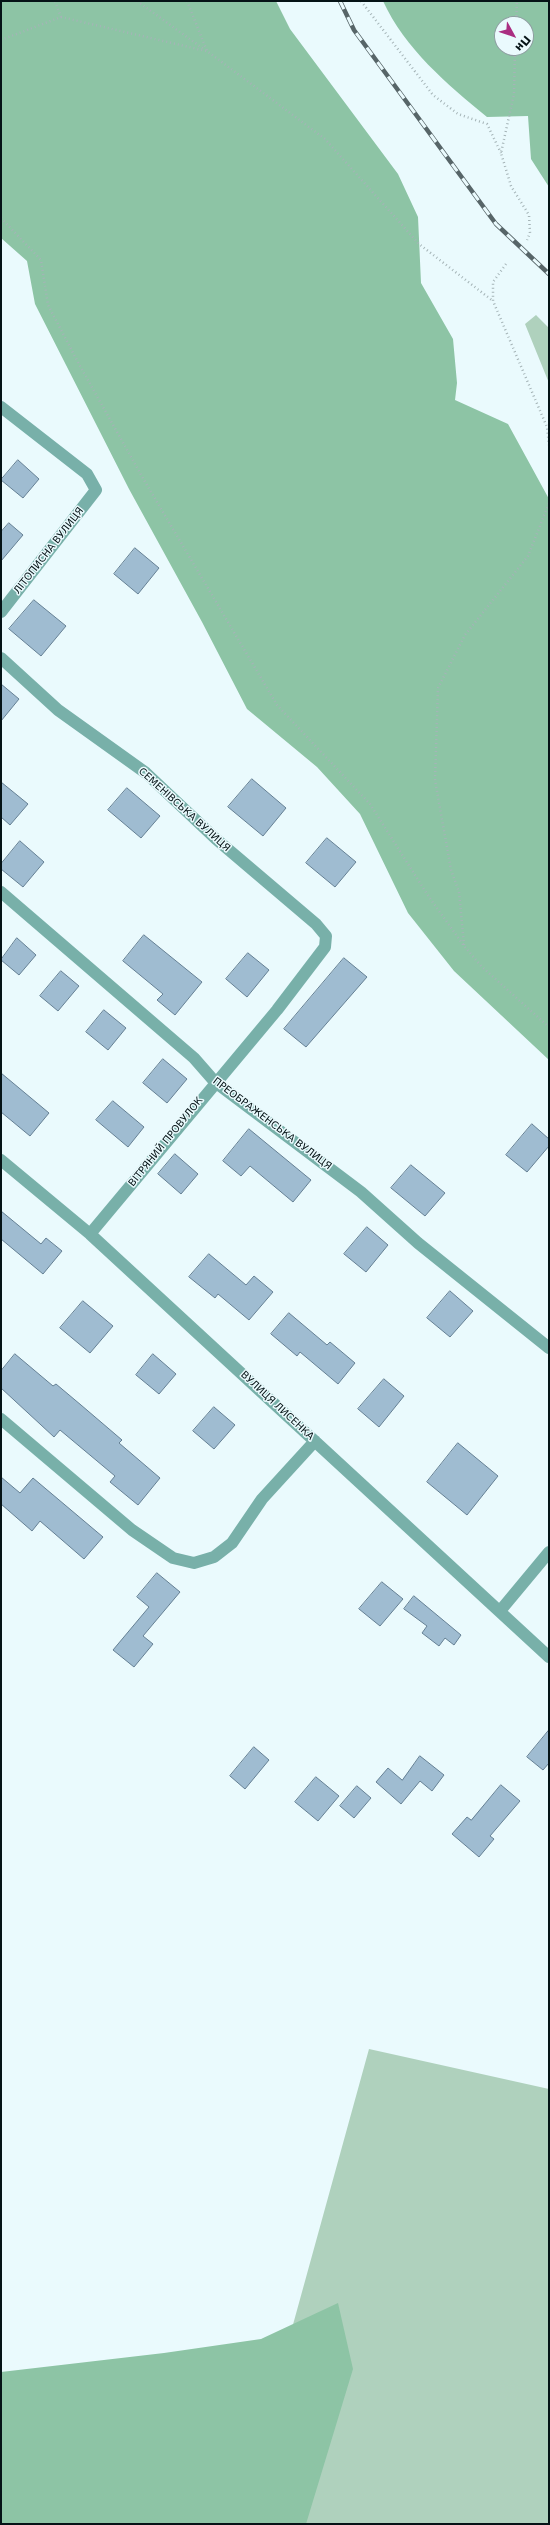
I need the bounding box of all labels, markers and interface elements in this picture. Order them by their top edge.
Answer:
north arrow [494,16,534,56]
text: Пн [512,33,533,54]
street label: ЛІТОПИСНА ВУЛИЦЯ [11,505,87,597]
street label: СЕМЕНІВСЬКА ВУЛИЦЯ [136,766,232,854]
street label: ПРЕОБРАЖЕНСЬКА ВУЛИЦЯ [210,1075,334,1173]
street label: ВІТРЯНИЙ ПРОВУЛОК [126,1095,206,1189]
street label: ВУЛИЦЯ ЛИСЕНКА [238,1369,316,1443]

